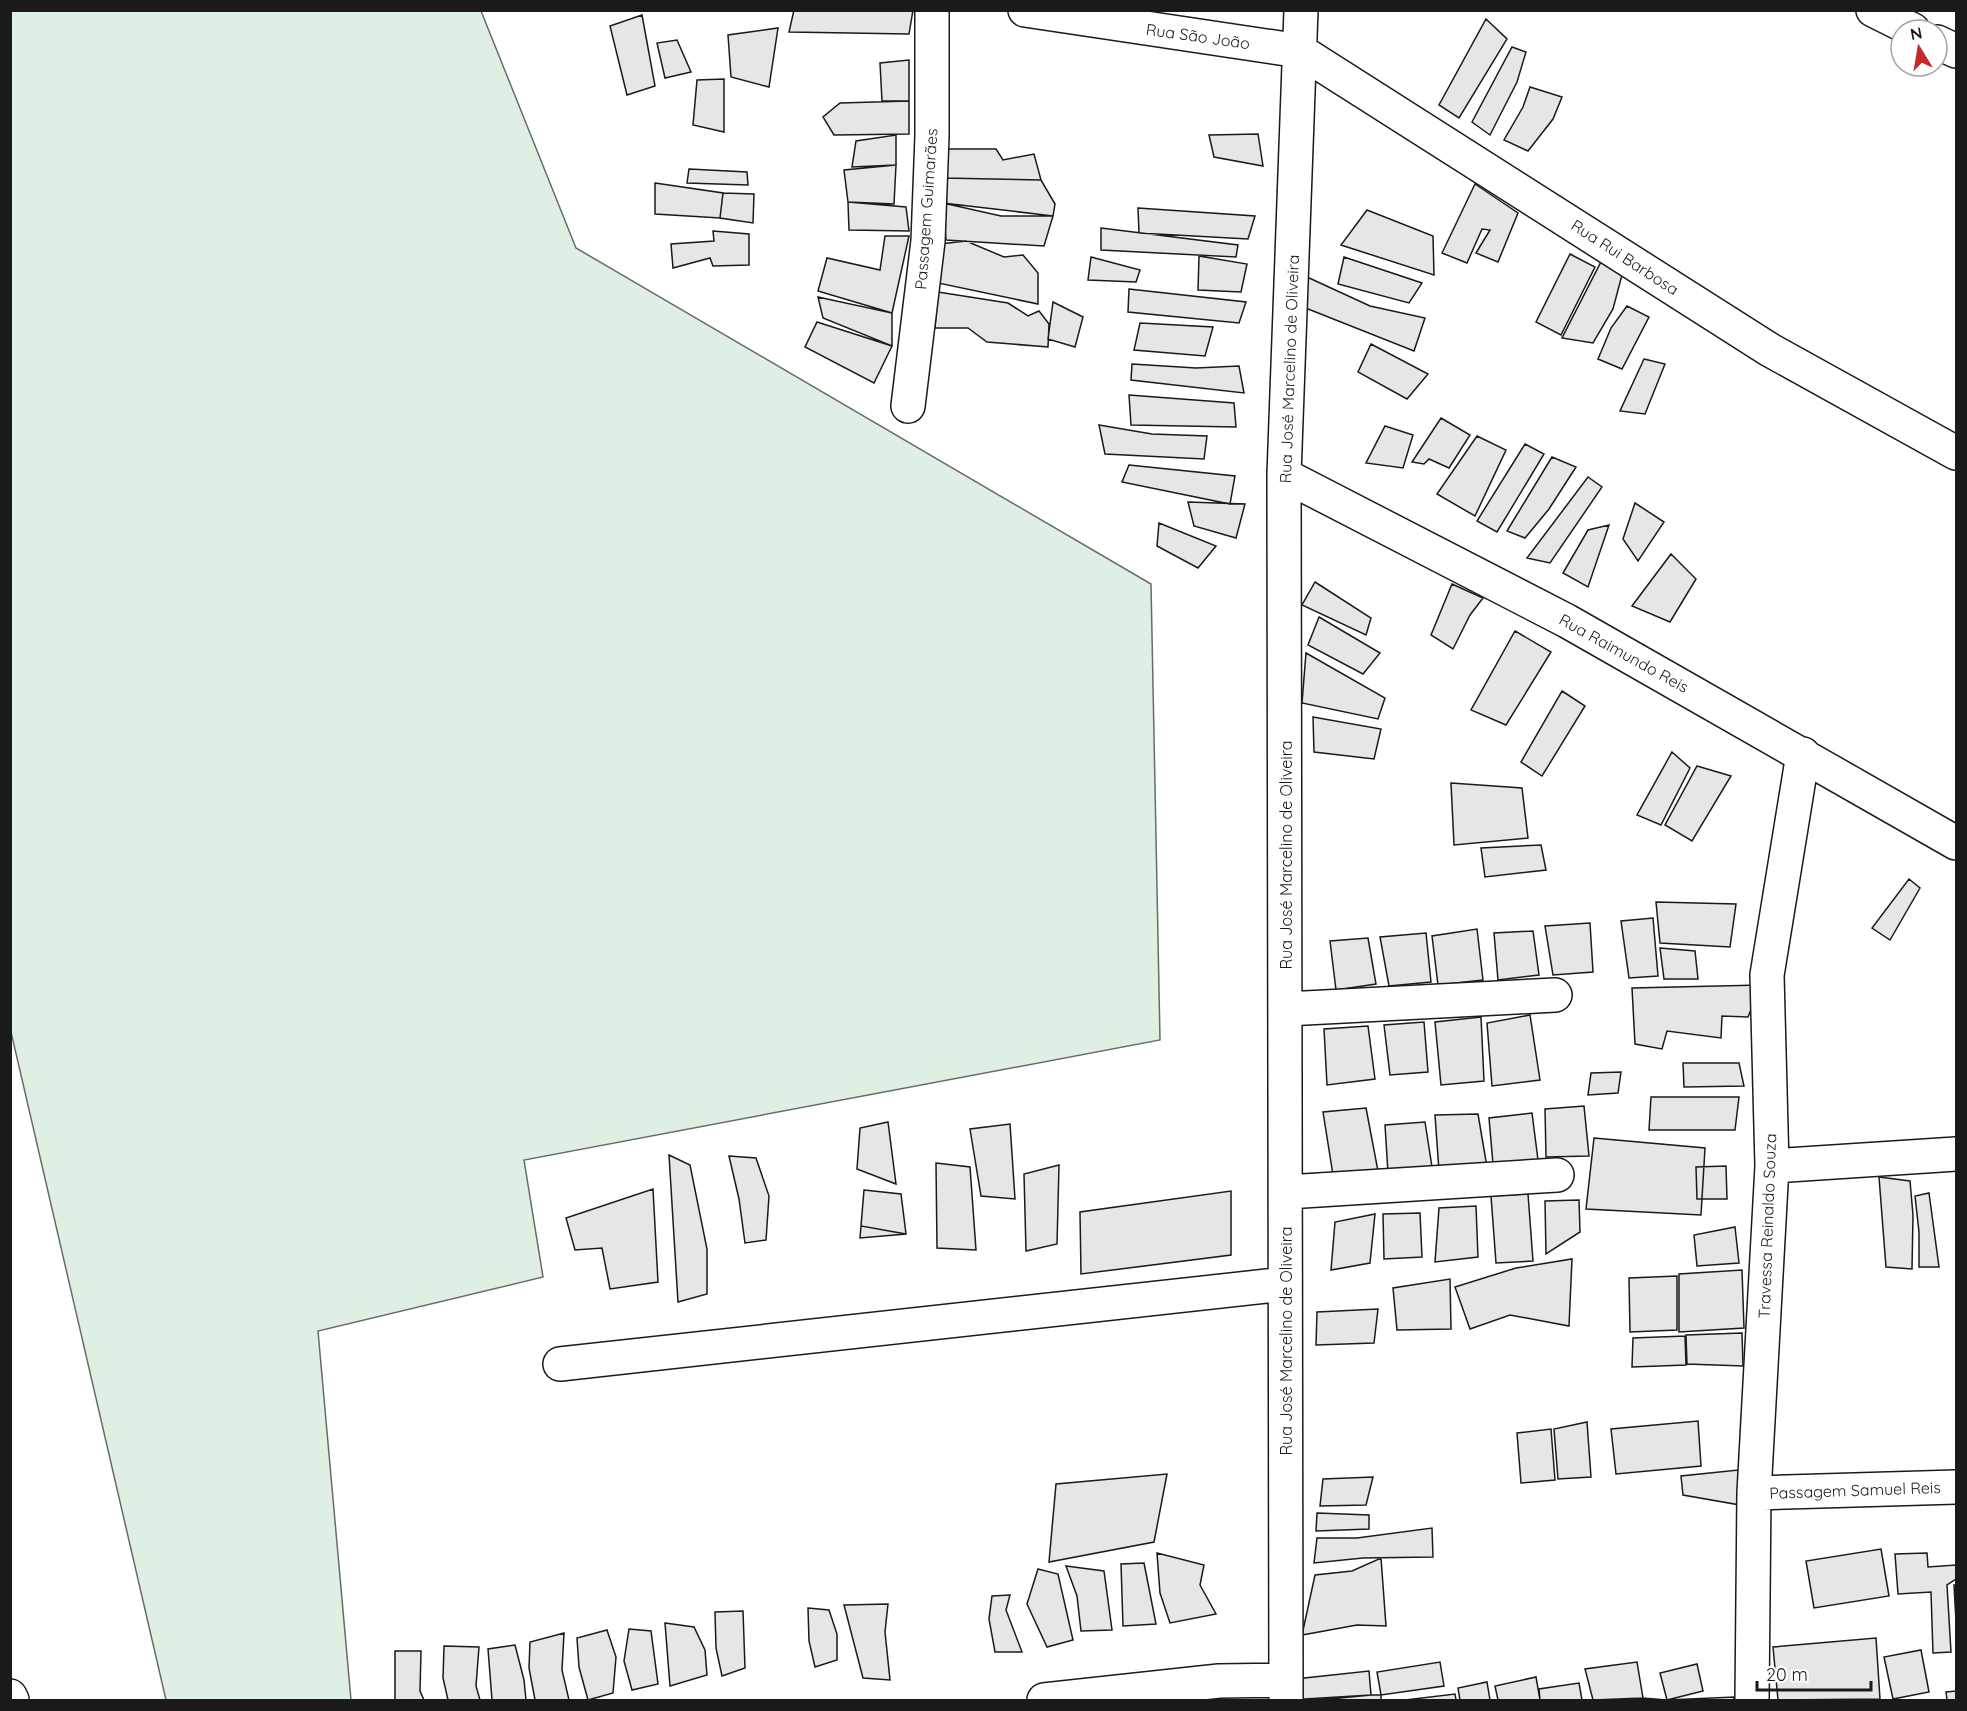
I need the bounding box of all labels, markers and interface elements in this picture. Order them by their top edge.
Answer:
north arrow [1889,18,1949,78]
street label: Rua São João [1145,19,1251,53]
text: N [1908,22,1924,44]
street label: Passagem Guimarães [910,128,942,290]
street label: Rua Rui Barbosa [1567,215,1683,299]
street label: Rua José Marcelino de Oliveira [1275,254,1303,484]
street label: Rua Raimundo Reis [1556,609,1692,697]
street label: Rua José Marcelino de Oliveira [1276,741,1296,969]
street label: Travessa Reinaldo Souza [1754,1133,1780,1319]
street label: Rua José Marcelino de Oliveira [1276,1227,1296,1455]
street label: Passagem Samuel Reis [1769,1477,1941,1503]
scale bar [1757,1654,1871,1692]
text: 20 m [1766,1663,1808,1686]

